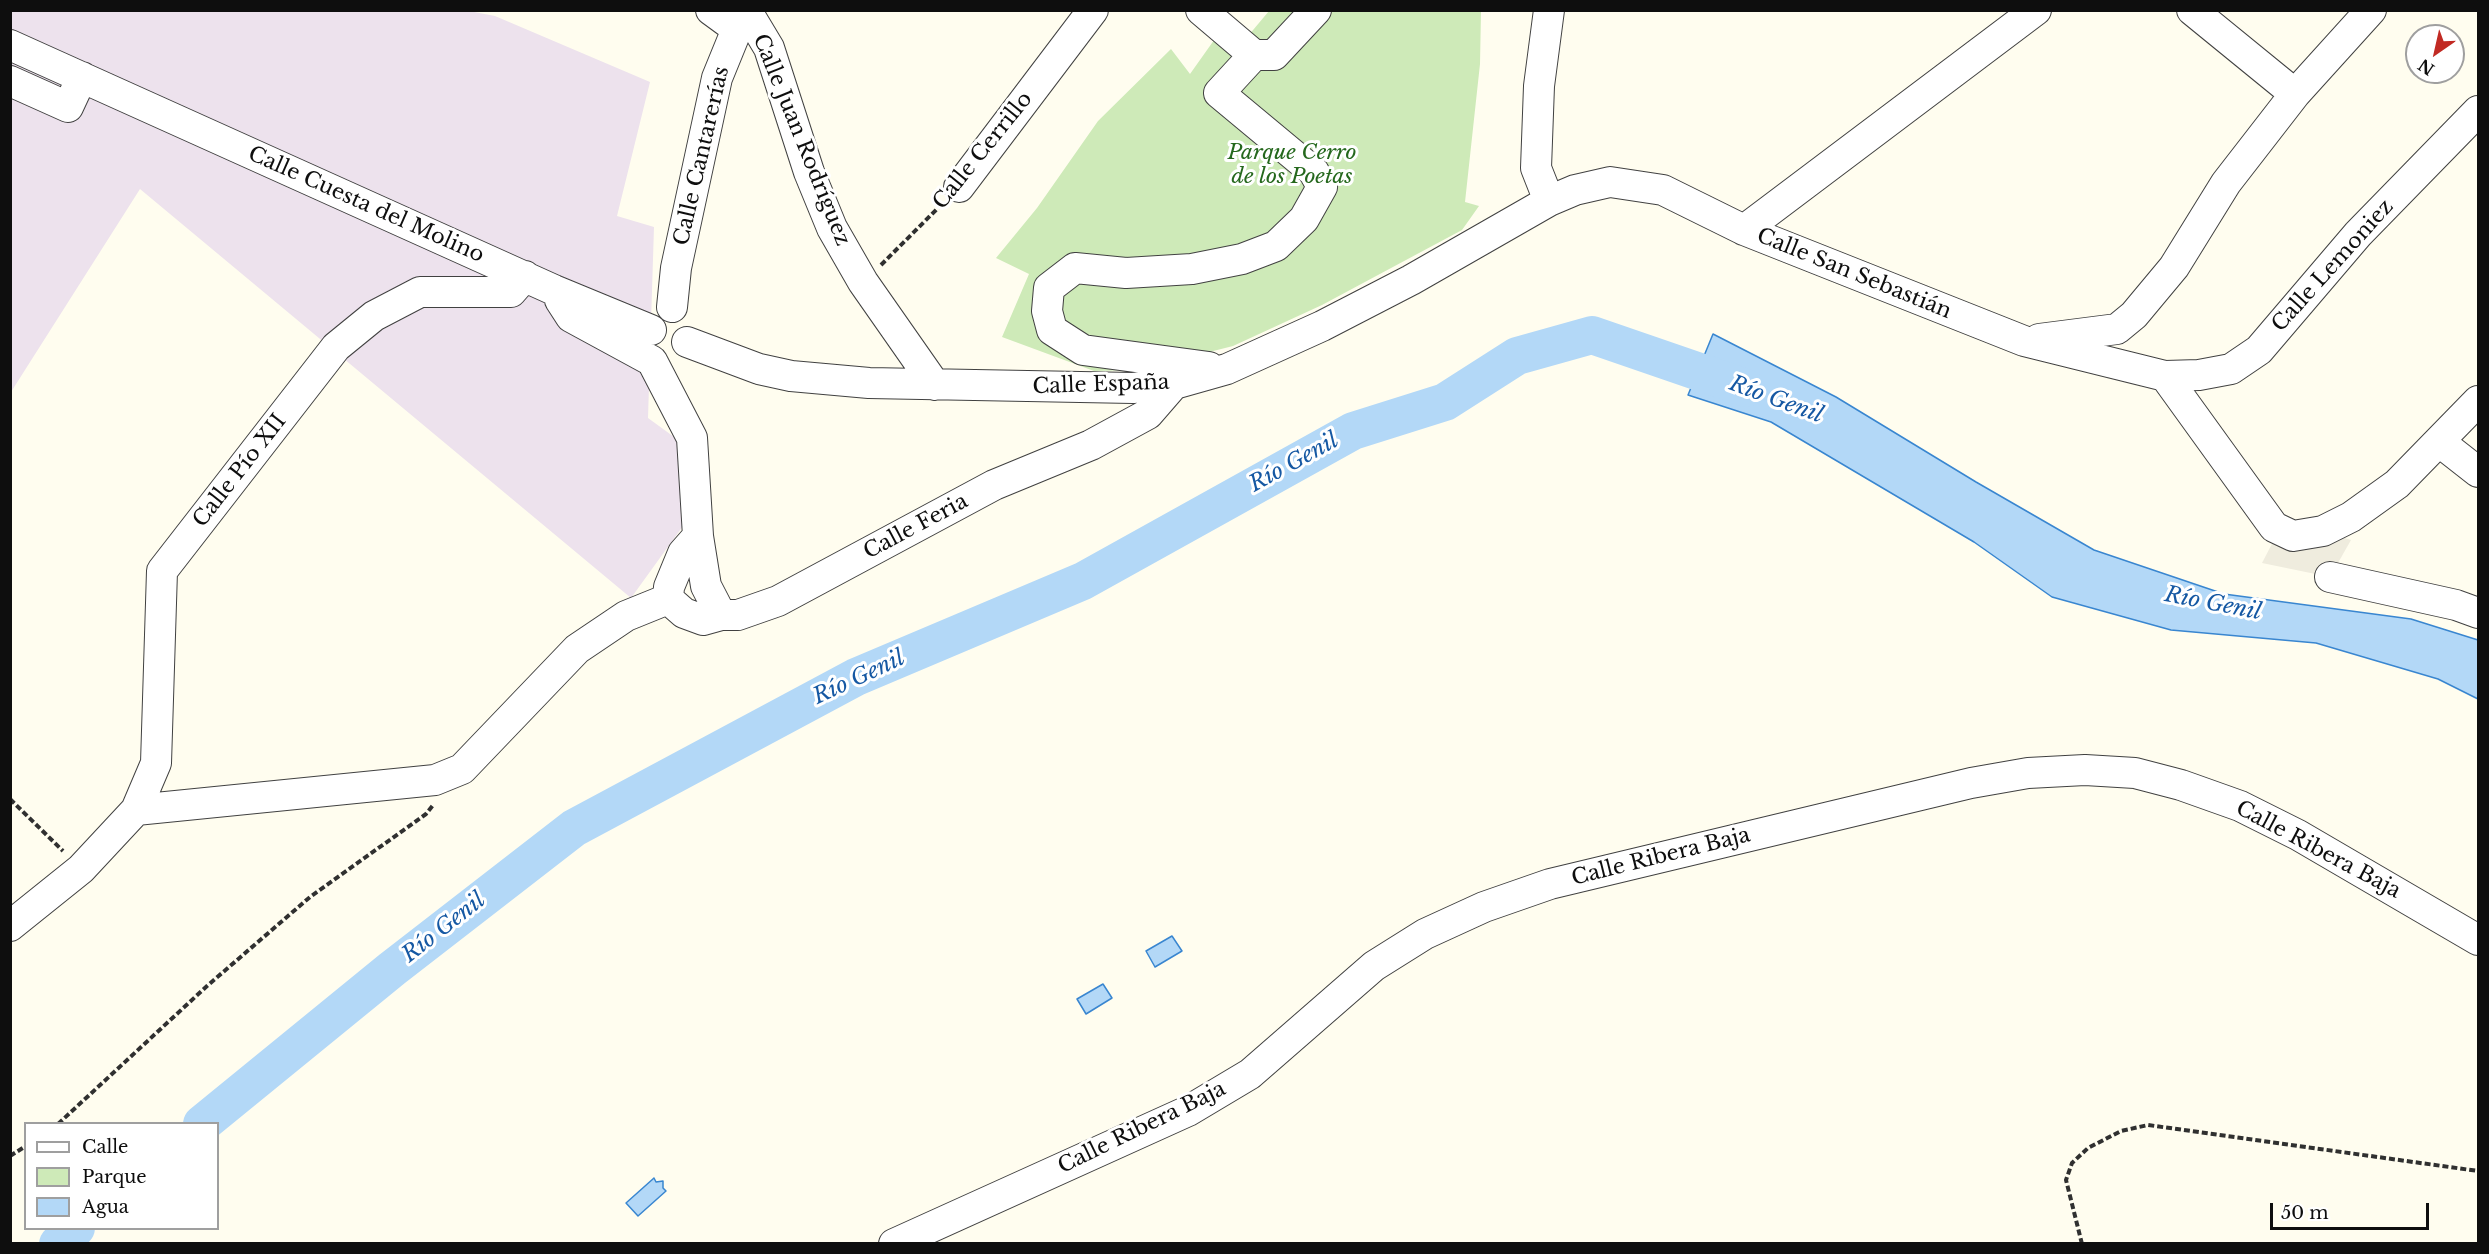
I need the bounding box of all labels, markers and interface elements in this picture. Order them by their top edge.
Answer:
north arrow [2405,24,2465,84]
street label: Calle Juan Rodríguez [747,30,855,250]
text: N [2414,55,2438,80]
street label: Calle Cantarerías [669,64,735,248]
street label: Calle Cerrillo [928,87,1038,215]
park label: Parque Cerro de los Poetas [1228,140,1356,190]
street label: Calle Cuesta del Molino [244,142,488,268]
street label: Calle Lemoniez [2267,195,2399,337]
street label: Calle San Sebastián [1753,223,1955,325]
street label: Calle España [1032,370,1170,400]
water label: Río Genil [1726,371,1826,429]
street label: Calle Pío XII [188,410,292,532]
water label: Río Genil [1245,428,1343,498]
street label: Calle Feria [860,489,972,565]
water label: Río Genil [2162,582,2264,626]
water label: Río Genil [809,645,909,711]
street label: Calle Ribera Baja [2231,796,2405,904]
street label: Calle Ribera Baja [1569,823,1753,891]
water label: Río Genil [397,888,491,968]
street label: Calle Ribera Baja [1054,1077,1230,1179]
legend [24,1122,219,1230]
text: Calle [82,1136,128,1158]
text: Parque [82,1166,147,1188]
scale bar [2273,1191,2432,1229]
text: Agua [82,1196,129,1218]
text: 50 m [2281,1202,2329,1224]

